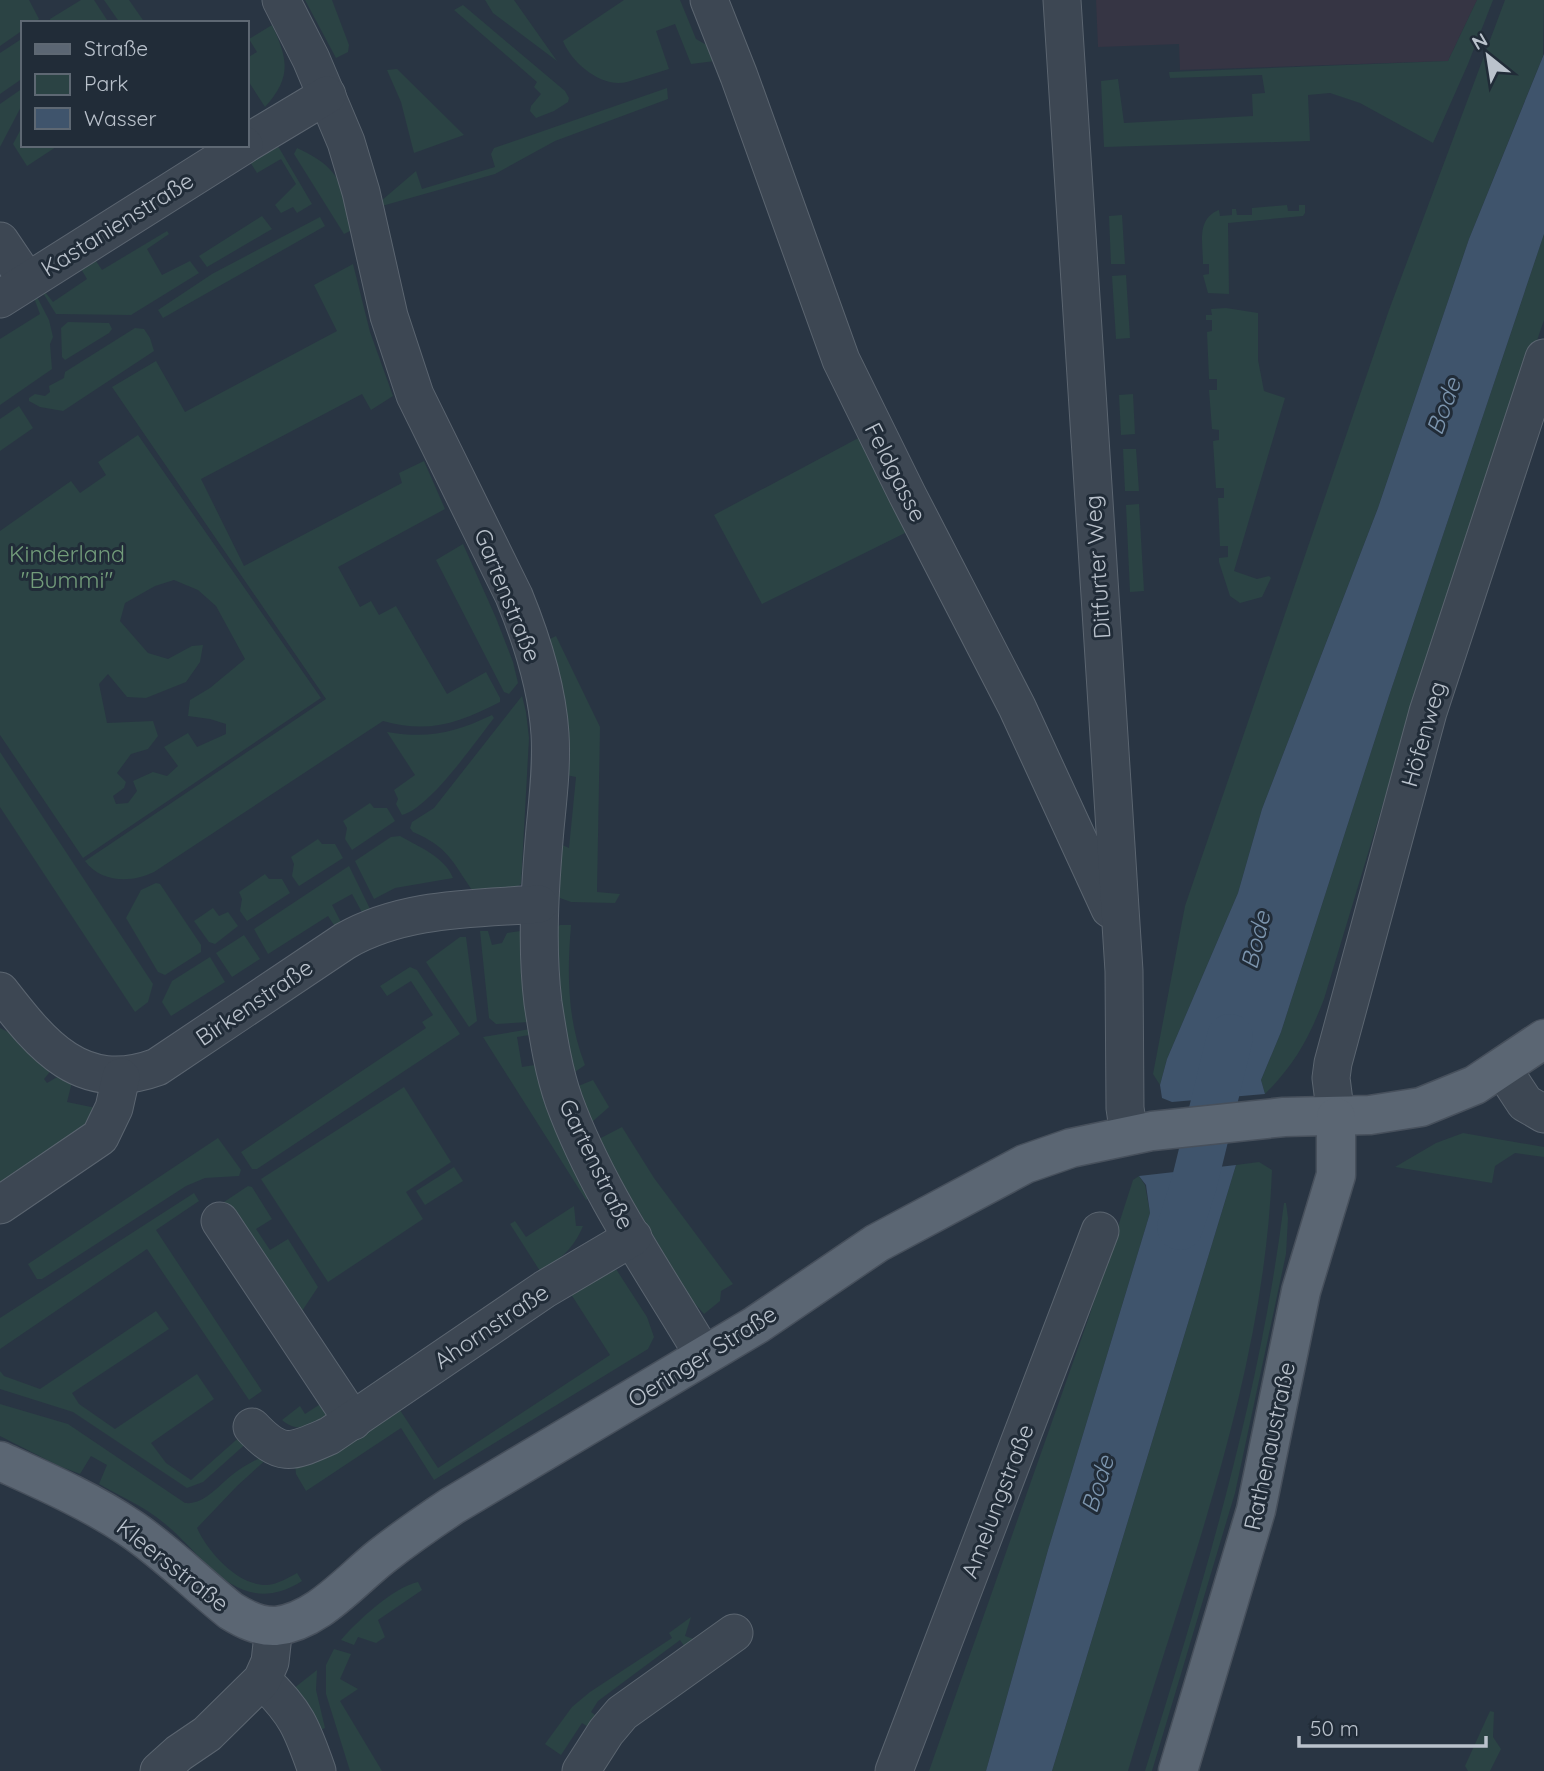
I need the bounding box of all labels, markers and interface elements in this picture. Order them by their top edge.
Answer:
legend [21,21,248,147]
north arrow [1453,21,1523,91]
text: N [1467,27,1492,55]
text: Straße [84,35,148,61]
text: Park [84,70,128,96]
text: Wasser [84,105,156,131]
street label: Kastanienstraße [35,165,199,283]
water label: Bode [1419,372,1468,438]
street label: Feldgasse [859,418,933,526]
street label: Ditfurter Weg [1078,494,1116,640]
street label: Gartenstraße [468,524,548,666]
park label: Kinderland "Bummi" [9,539,125,594]
street label: Höfenweg [1394,678,1452,790]
water label: Bode [1233,907,1277,972]
street label: Birkenstraße [190,952,318,1052]
street label: Gartenstraße [553,1094,641,1234]
street label: Ahornstraße [428,1277,554,1375]
street label: Oeringer Straße [622,1299,782,1413]
street label: Rathenaustraße [1237,1359,1301,1533]
street label: Amelungstraße [954,1420,1040,1582]
water label: Bode [1074,1450,1121,1516]
street label: Kleersstraße [111,1512,235,1618]
scale bar [1299,1704,1486,1748]
text: 50 m [1310,1715,1359,1741]

